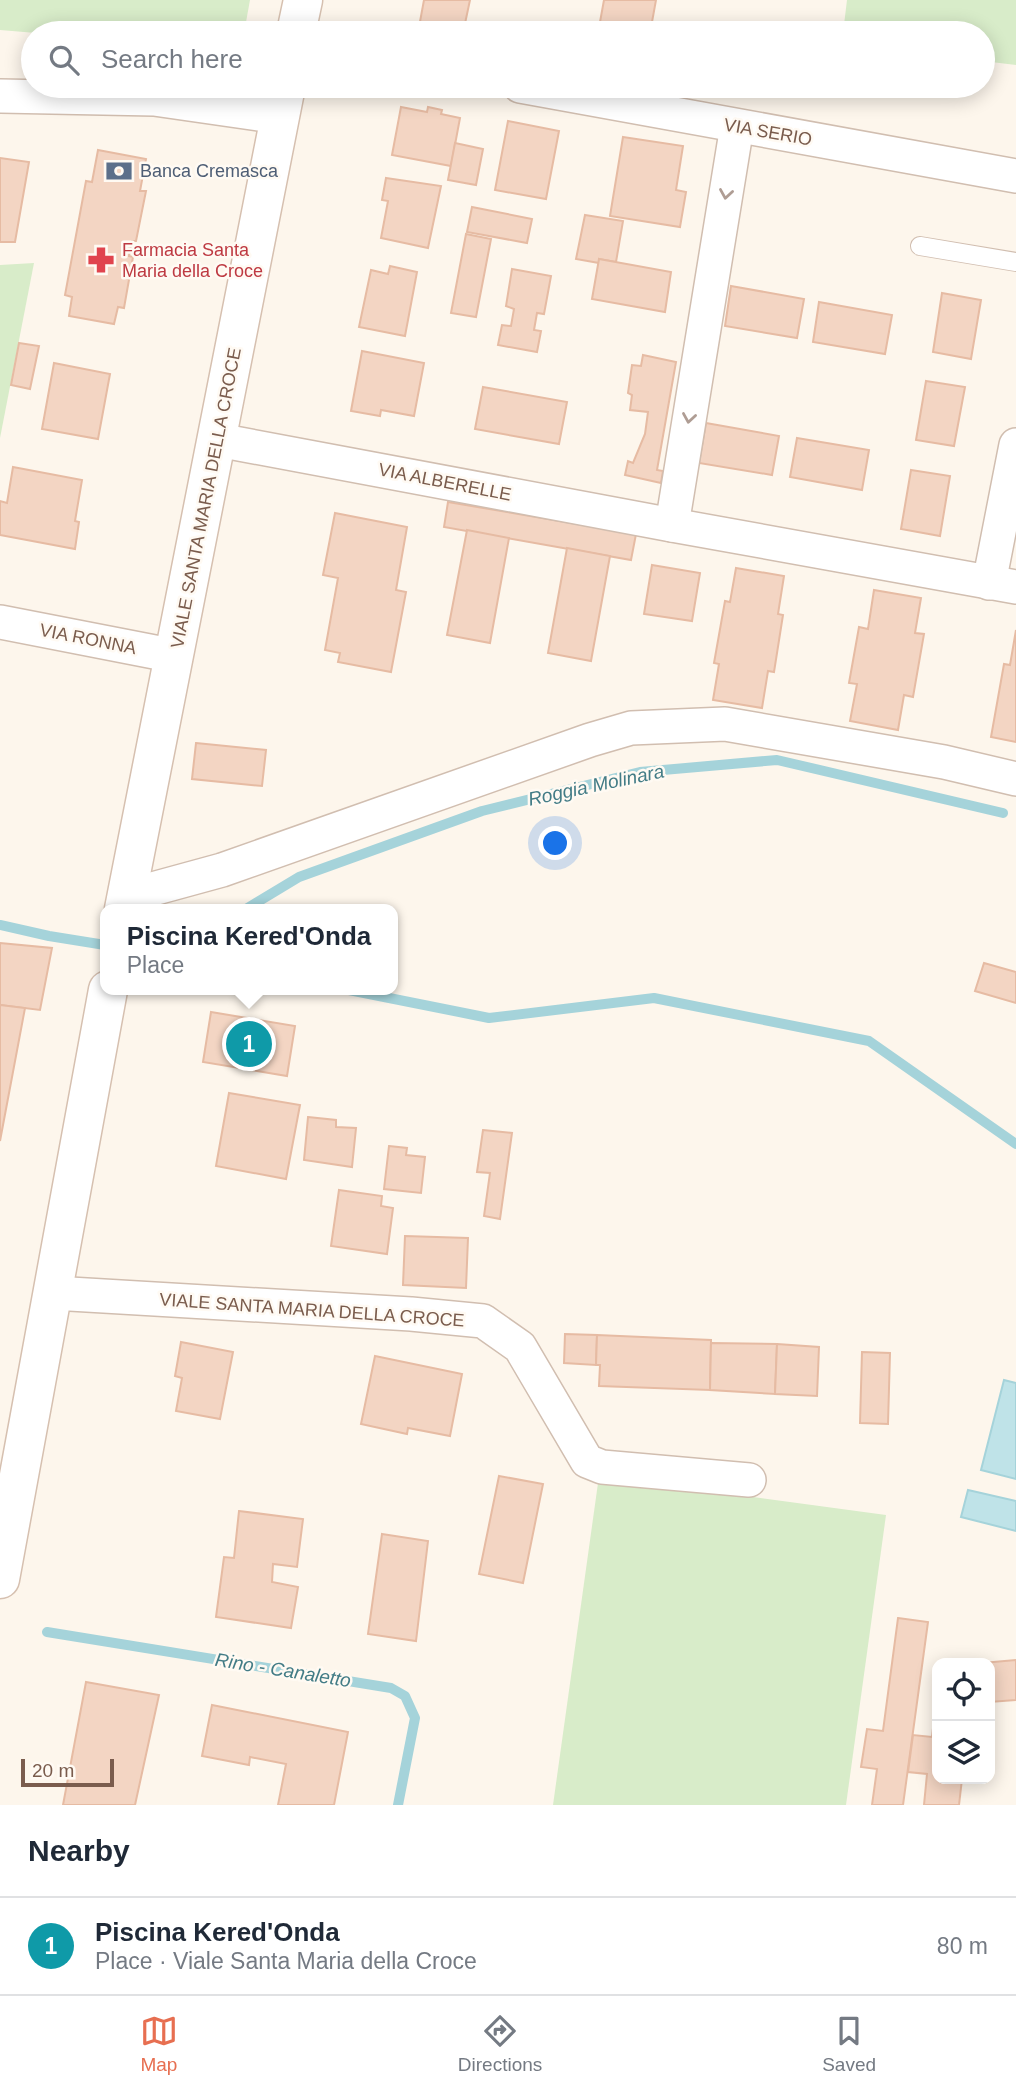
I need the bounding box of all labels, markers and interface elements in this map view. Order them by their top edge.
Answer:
search box [21,21,995,98]
icon: search [45,41,83,79]
text: Search here [101,44,243,74]
street label: VIA SERIO [722,114,814,150]
bank icon: Banca Cremasca [104,156,134,186]
place label: Banca Cremasca [140,161,279,181]
one-way arrow [719,188,734,200]
place label: Farmacia Santa Maria della Croce [122,240,263,281]
pharmacy icon: Farmacia Santa Maria della Croce [86,245,116,275]
street label: VIALE SANTA MARIA DELLA CROCE [167,346,245,650]
one-way arrow [682,412,697,424]
street label: VIA ALBERELLE [377,459,513,505]
street label: VIA RONNA [38,620,138,658]
water label: Roggia Molinara [526,760,666,810]
your location [538,826,572,860]
popup [100,904,398,995]
text: Piscina Kered'Onda [127,921,371,951]
text: Place [127,952,184,978]
pin: 1 [226,1018,272,1070]
street label: VIALE SANTA MARIA DELLA CROCE [159,1289,465,1331]
water label: Rino - Canaletto [214,1649,352,1691]
map controls [932,1658,995,1784]
button: locate [932,1658,995,1721]
button: layers [932,1721,995,1784]
scale bar [21,1756,114,1788]
text: 20 m [32,1760,74,1781]
text: Nearby [28,1834,130,1867]
text: Piscina Kered'Onda [95,1917,340,1947]
text: 1 [45,1933,57,1959]
text: 80 m [937,1933,988,1959]
text: Place · Viale Santa Maria della Croce [95,1948,477,1974]
tab: Map [140,2012,178,2076]
tab: Directions [458,2012,542,2076]
tab: Saved [822,2012,876,2076]

